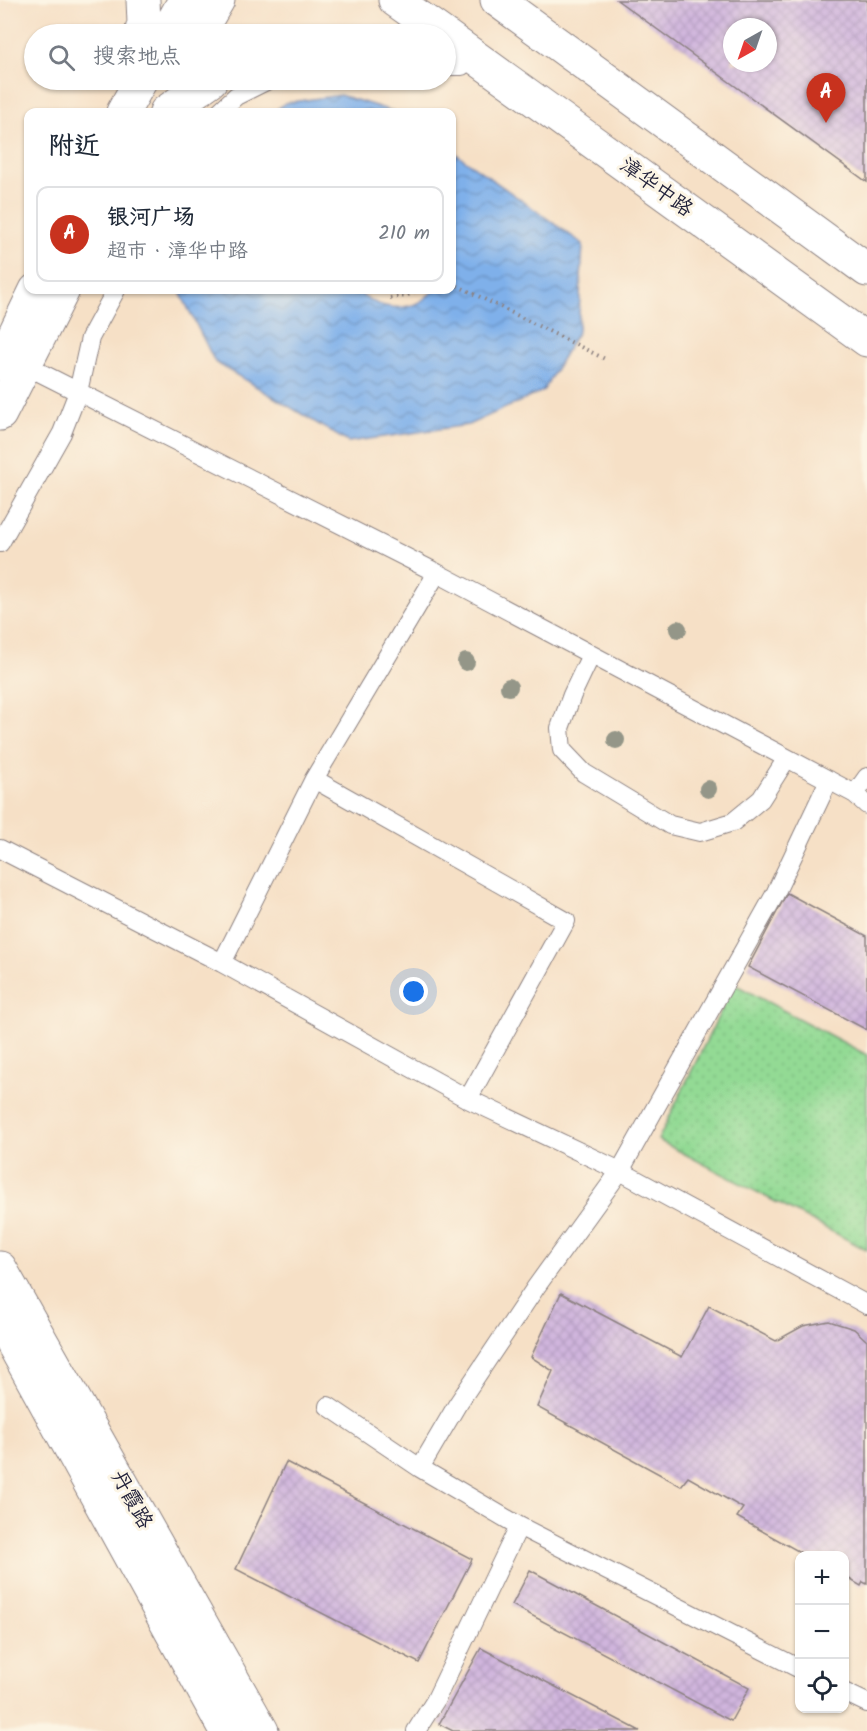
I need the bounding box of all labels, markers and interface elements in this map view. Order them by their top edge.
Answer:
north arrow [723,18,777,72]
search box [24,24,456,90]
text: 搜索地点 [93,40,181,75]
icon: search [45,41,78,74]
pin: A [806,74,846,123]
text: 附近 [48,126,100,168]
street label: 漳华中路 [612,150,700,226]
text: 银河广场 [107,201,195,236]
text: A [63,218,76,250]
text: 210 m [378,218,430,250]
text: 超市 · 漳华中路 [107,236,248,268]
your location [399,977,428,1006]
street label: 丹霞路 [101,1464,161,1536]
map controls [795,1551,849,1713]
button: + [795,1551,849,1605]
button: − [795,1605,849,1659]
button: locate [795,1659,849,1713]

